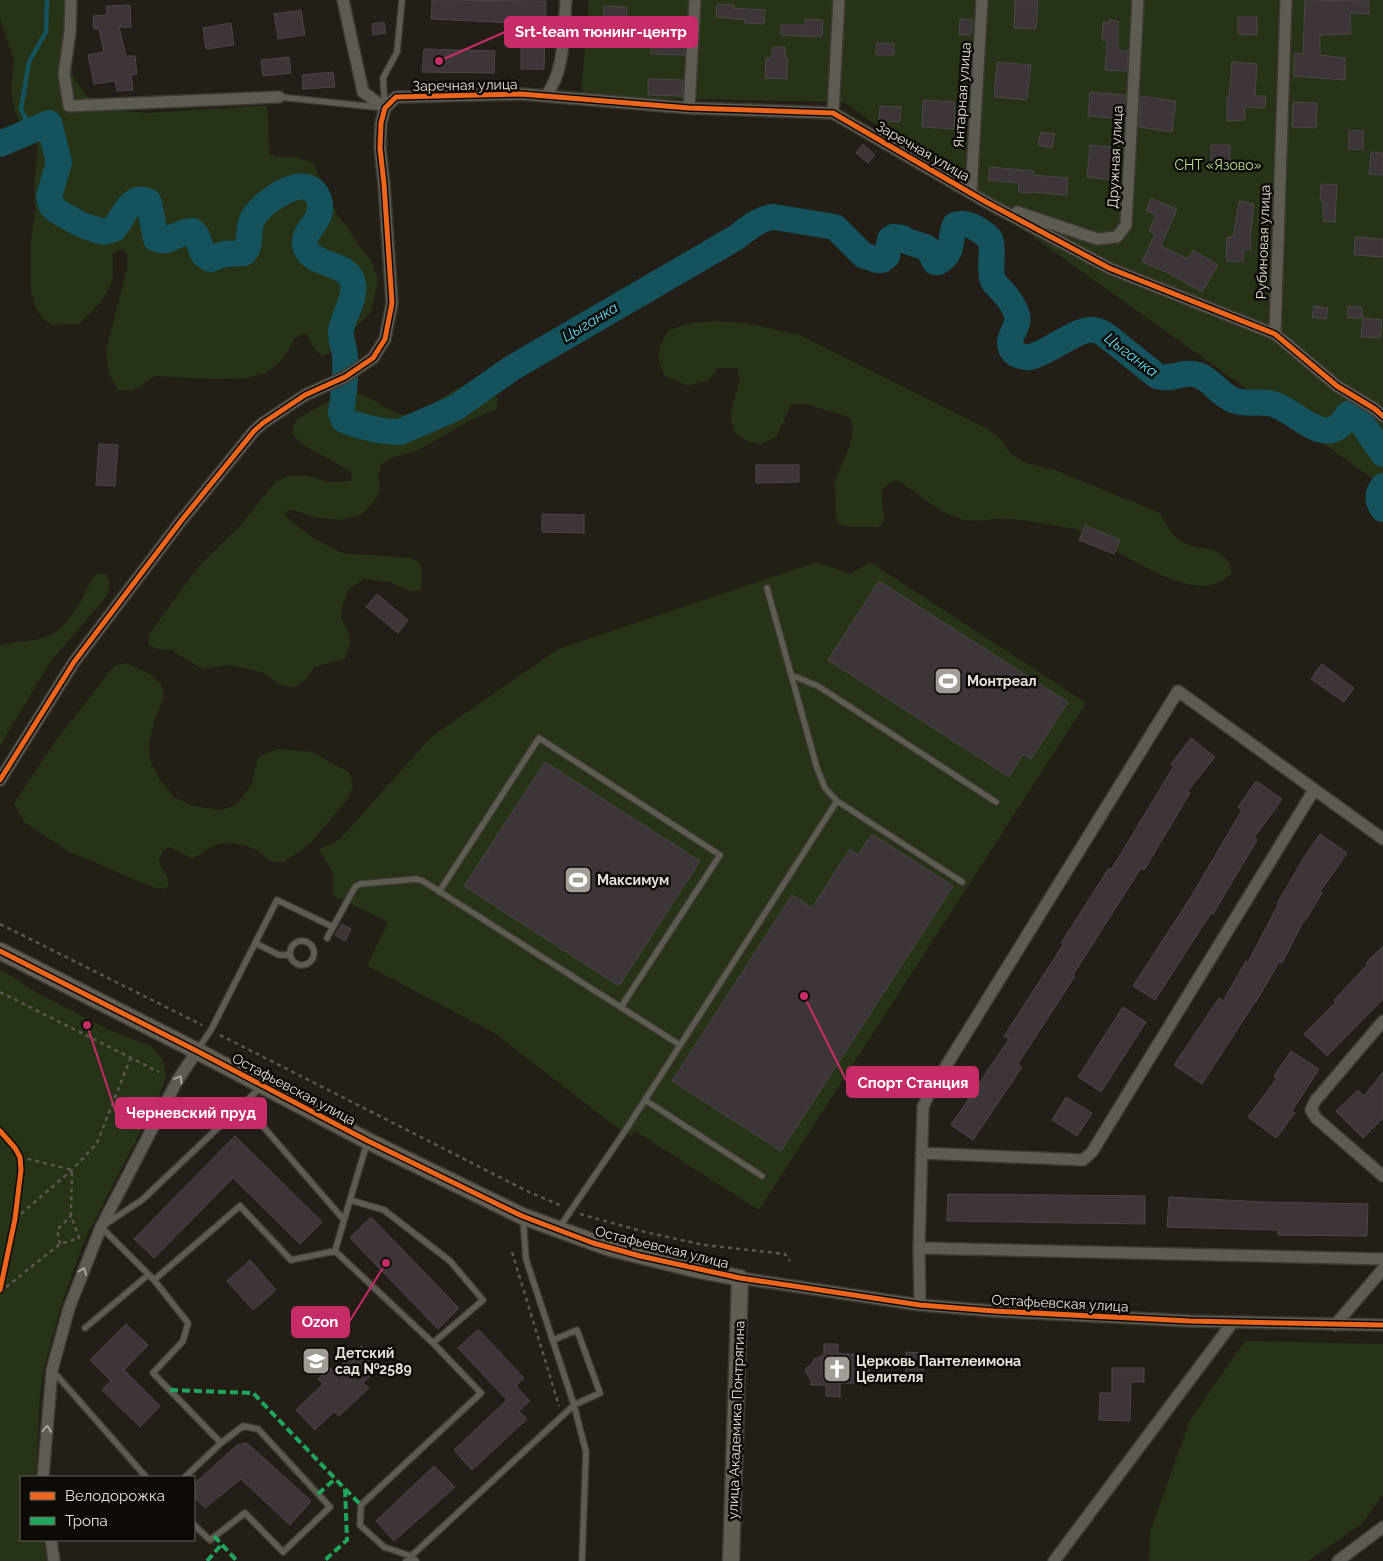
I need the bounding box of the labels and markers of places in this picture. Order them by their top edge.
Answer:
callout: Srt-team тюнинг-центр [505,17,697,47]
sports icon: Монтреал [933,666,963,696]
place label: Монтреал [967,673,1037,689]
sports icon: Максимум [563,865,593,895]
place label: Максимум [597,872,669,888]
callout: Спорт Станция [847,1067,978,1097]
callout: Черневский пруд [116,1098,266,1128]
callout: Ozon [292,1307,349,1337]
place label: Детский сад №2589 [335,1345,412,1377]
school or university icon: Детский сад №2589 [301,1346,331,1376]
place label: Церковь Пантелеимона Целителя [856,1353,1021,1385]
church icon: Церковь Пантелеимона Целителя [822,1354,852,1384]

